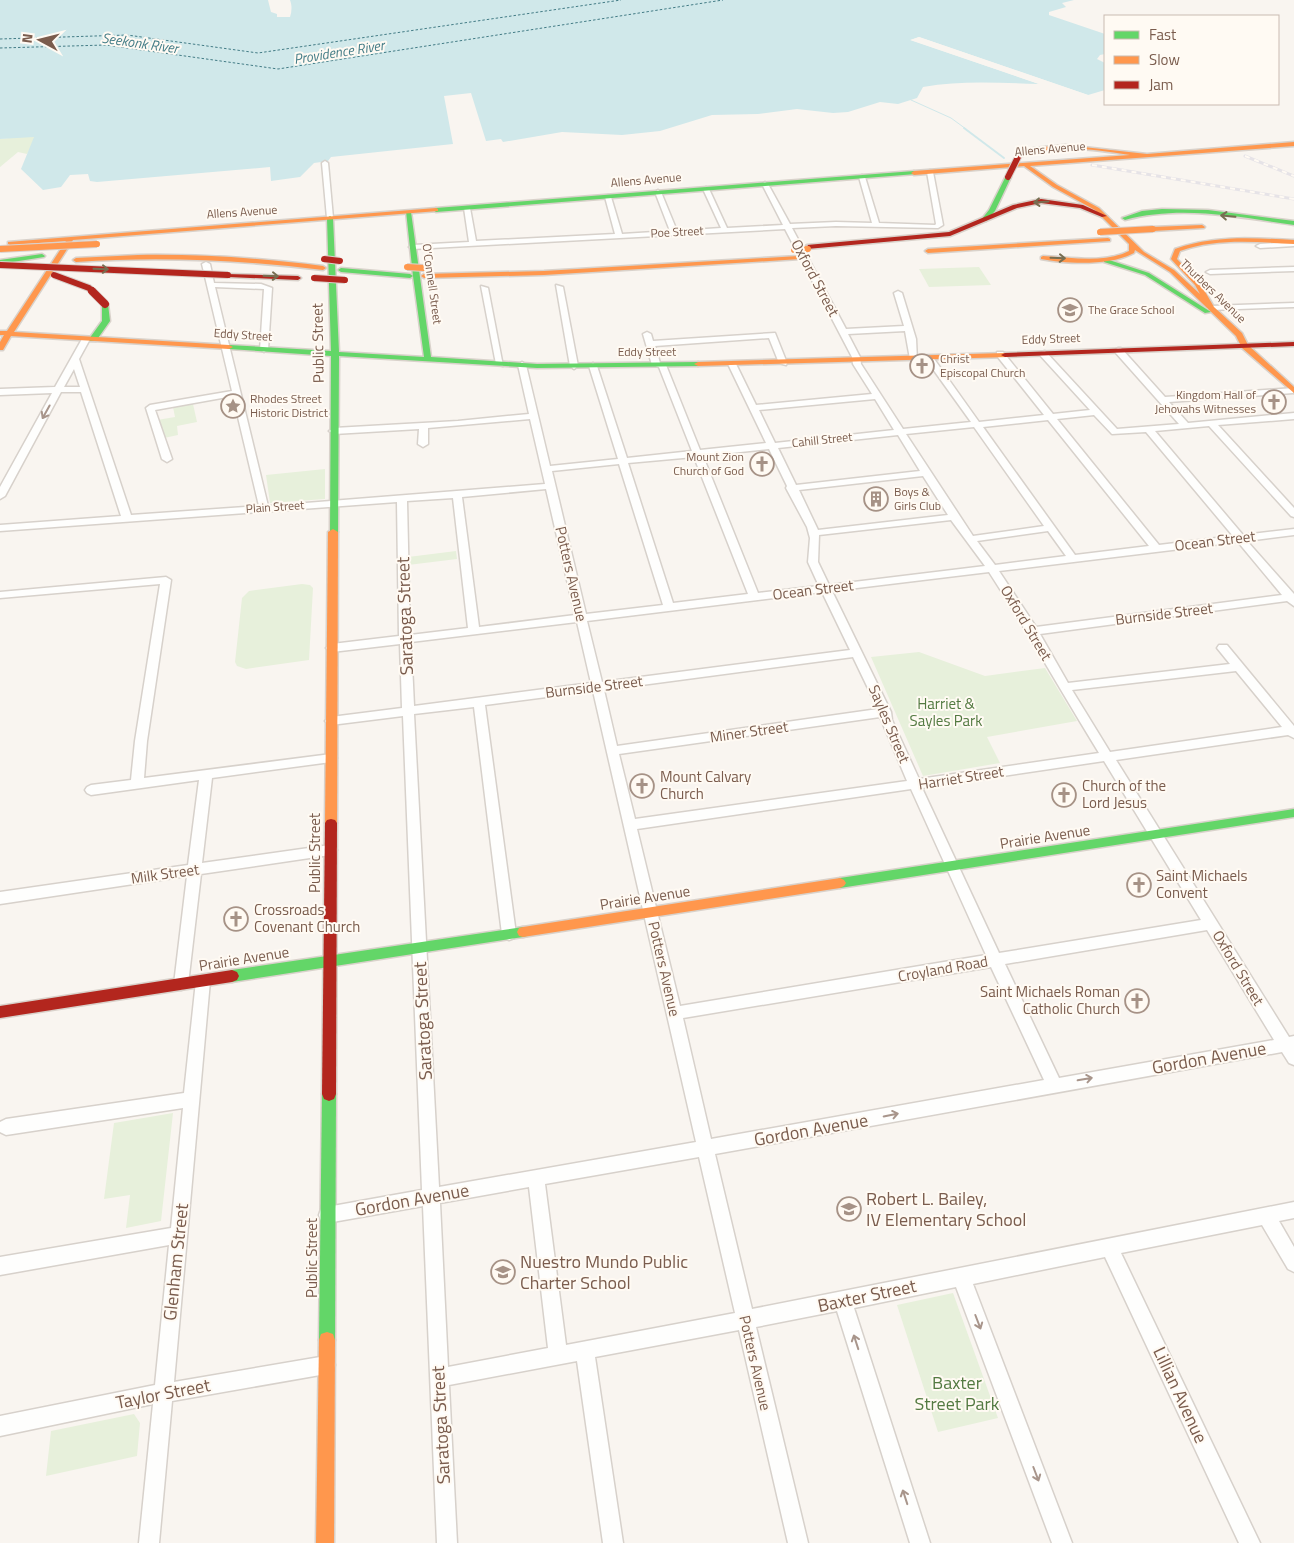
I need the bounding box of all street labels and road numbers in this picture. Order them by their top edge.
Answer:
street label: Allens Avenue [1014,136,1086,161]
street label: Allens Avenue [610,167,682,192]
street label: Allens Avenue [206,200,278,223]
street label: Poe Street [650,221,705,242]
street label: Oxford Street [785,235,846,321]
street label: O'Connell Street [417,242,448,326]
street label: Thurbers Avenue [1176,254,1251,327]
street label: Public Street [305,302,330,383]
street label: Eddy Street [213,323,274,346]
street label: Eddy Street [1021,328,1081,349]
street label: Eddy Street [618,342,677,361]
street label: Cahill Street [791,427,854,452]
street label: Plain Street [245,495,306,518]
street label: Potters Avenue [549,524,594,624]
street label: Ocean Street [1173,524,1257,557]
street label: Saratoga Street [389,556,420,676]
street label: Ocean Street [771,573,855,606]
street label: Oxford Street [995,581,1058,665]
street label: Burnside Street [1114,596,1215,631]
street label: Burnside Street [544,669,645,704]
street label: Sayles Street [863,681,917,767]
street label: Miner Street [708,715,790,748]
street label: Harriet Street [917,759,1006,796]
street label: Public Street [303,812,326,893]
street label: Prairie Avenue [998,818,1092,855]
street label: Milk Street [129,857,201,890]
street label: Prairie Avenue [598,879,692,916]
street label: Potters Avenue [642,919,687,1019]
street label: Oxford Street [1207,926,1270,1010]
street label: Prairie Avenue [197,940,291,977]
street label: Croyland Road [896,949,990,988]
street label: Saratoga Street [406,960,439,1081]
street label: Gordon Avenue [1150,1034,1268,1081]
street label: Gordon Avenue [752,1106,870,1153]
street label: Gordon Avenue [353,1176,471,1223]
street label: Glenham Street [156,1201,195,1322]
street label: Public Street [300,1217,323,1298]
street label: Baxter Street [815,1272,919,1319]
street label: Potters Avenue [733,1313,778,1413]
street label: Lillian Avenue [1146,1342,1215,1448]
street label: Saratoga Street [424,1364,457,1485]
street label: Taylor Street [113,1371,213,1416]

